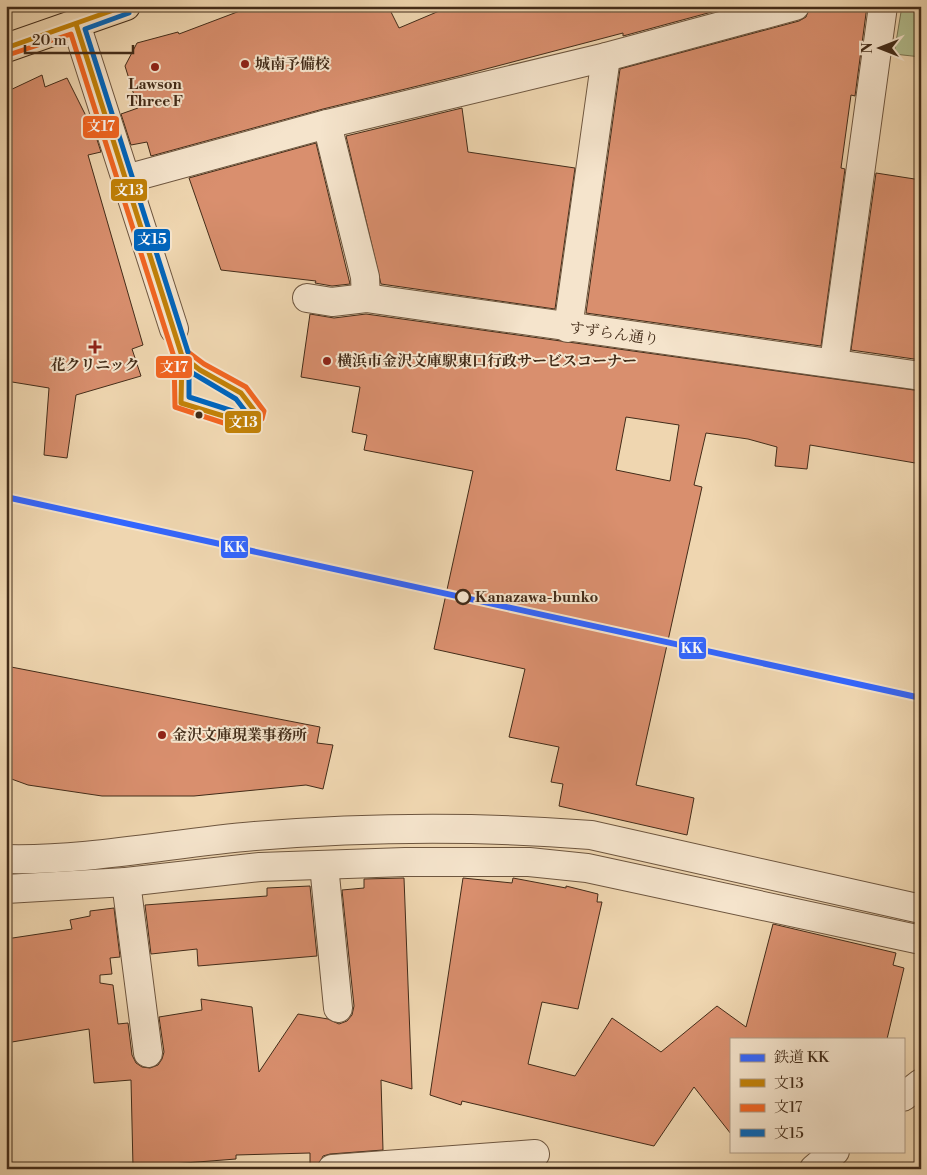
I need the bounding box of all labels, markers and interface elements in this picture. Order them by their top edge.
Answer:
scale bar [25,22,132,54]
north arrow [854,22,904,72]
text: 20 m [32,31,67,50]
text: N [859,42,877,54]
place label: 城南予備校 [255,55,330,74]
marker: 城南予備校 [239,58,251,70]
marker: Lawson Three F [149,61,161,73]
place label: Lawson Three F [127,75,183,111]
line badge: 文17 [82,115,120,139]
text: 文17 [87,118,116,136]
line badge: 文13 [110,178,148,202]
text: 文13 [114,182,144,200]
line badge: 文15 [133,228,171,252]
text: 文15 [137,231,167,249]
street label: すずらん通り [568,318,660,350]
marker: 花クリニック [88,340,102,354]
place label: 横浜市金沢文庫駅東口行政サービスコーナー [337,352,637,371]
line badge: 文17 [155,355,193,379]
marker: 横浜市金沢文庫駅東口行政サービスコーナー [321,355,333,367]
place label: 花クリニック [50,356,140,375]
text: 文17 [160,359,189,377]
unlabelled marker [194,410,204,420]
line badge: 文13 [224,410,262,434]
text: 文13 [228,414,258,432]
line badge: KK [220,535,249,559]
text: KK [224,539,247,557]
place label: Kanazawa-bunko [475,588,599,607]
marker: Kanazawa-bunko [455,589,471,605]
line badge: KK [678,636,707,660]
text: KK [681,640,704,658]
place label: 金沢文庫現業事務所 [172,726,307,745]
marker: 金沢文庫現業事務所 [156,729,168,741]
legend [730,1038,904,1152]
text: 鉄道 KK [774,1048,830,1067]
text: 文13 [774,1074,804,1093]
text: 文17 [774,1098,803,1117]
text: 文15 [774,1124,804,1143]

